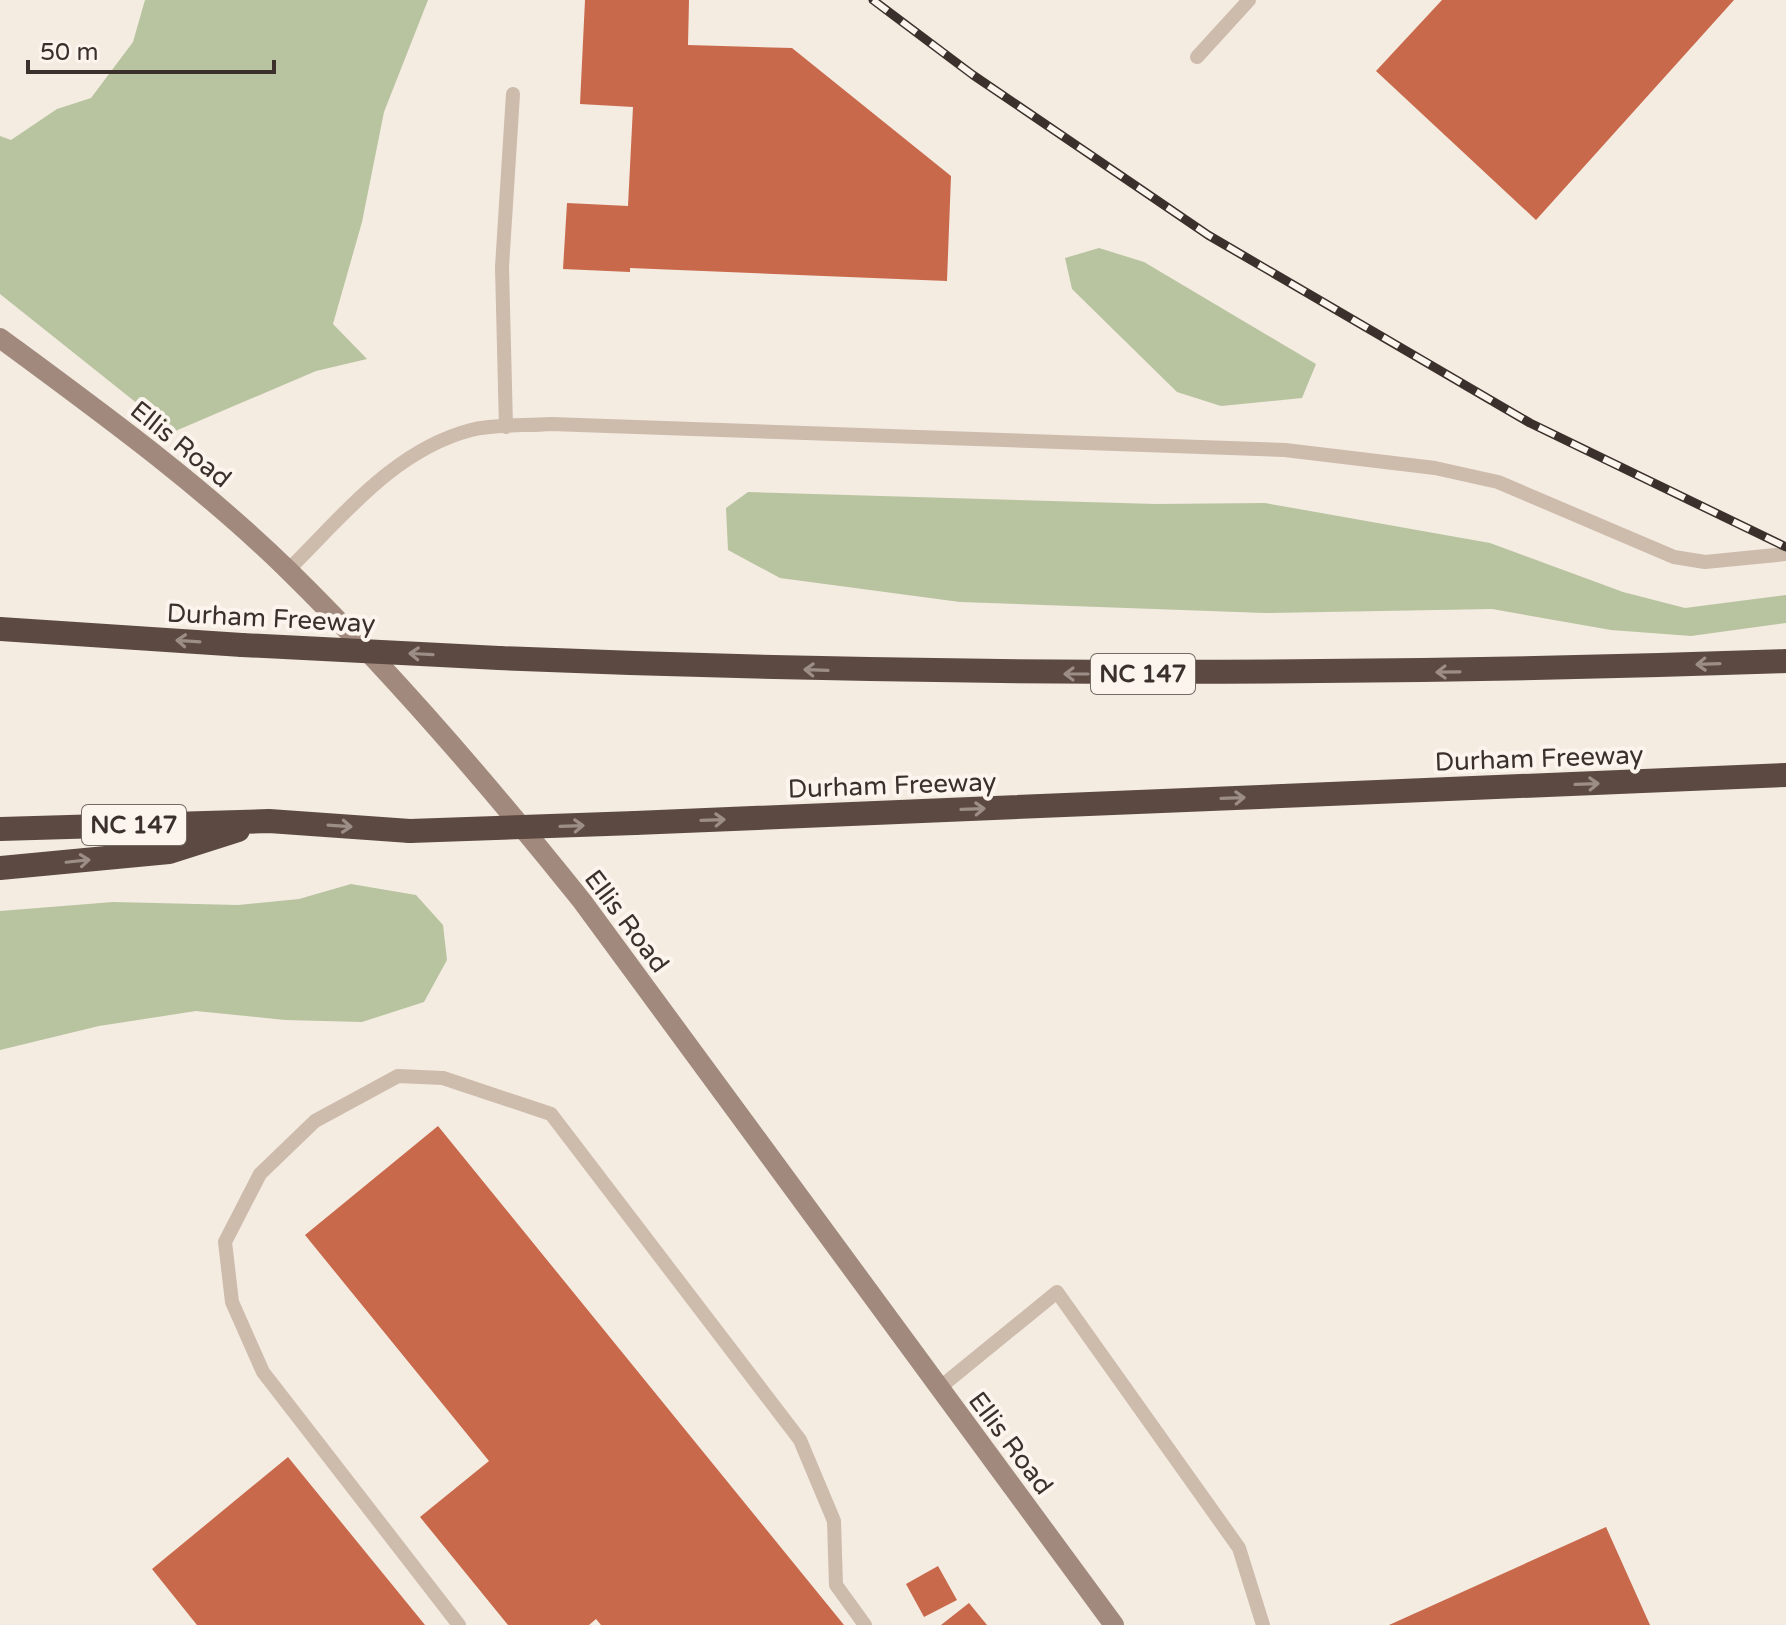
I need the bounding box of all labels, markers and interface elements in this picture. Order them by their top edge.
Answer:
scale bar [28,24,274,74]
text: 50 m [40,38,98,67]
street label: Ellis Road [124,394,237,494]
street label: Durham Freeway [166,598,376,639]
one-way arrow [175,633,202,648]
one-way arrow [408,647,435,662]
road number: NC 147 [1091,654,1195,694]
one-way arrow [1695,656,1722,671]
one-way arrow [803,662,830,677]
one-way arrow [1435,664,1462,679]
one-way arrow [1063,666,1090,682]
street label: Durham Freeway [1434,739,1644,778]
street label: Durham Freeway [787,766,997,805]
one-way arrow [1573,776,1600,791]
one-way arrow [1219,791,1246,806]
one-way arrow [959,802,986,817]
road number: NC 147 [82,805,186,845]
one-way arrow [699,812,726,827]
one-way arrow [558,818,585,833]
one-way arrow [326,819,353,834]
one-way arrow [64,853,91,868]
street label: Ellis Road [578,864,675,979]
street label: Ellis Road [962,1386,1059,1501]

